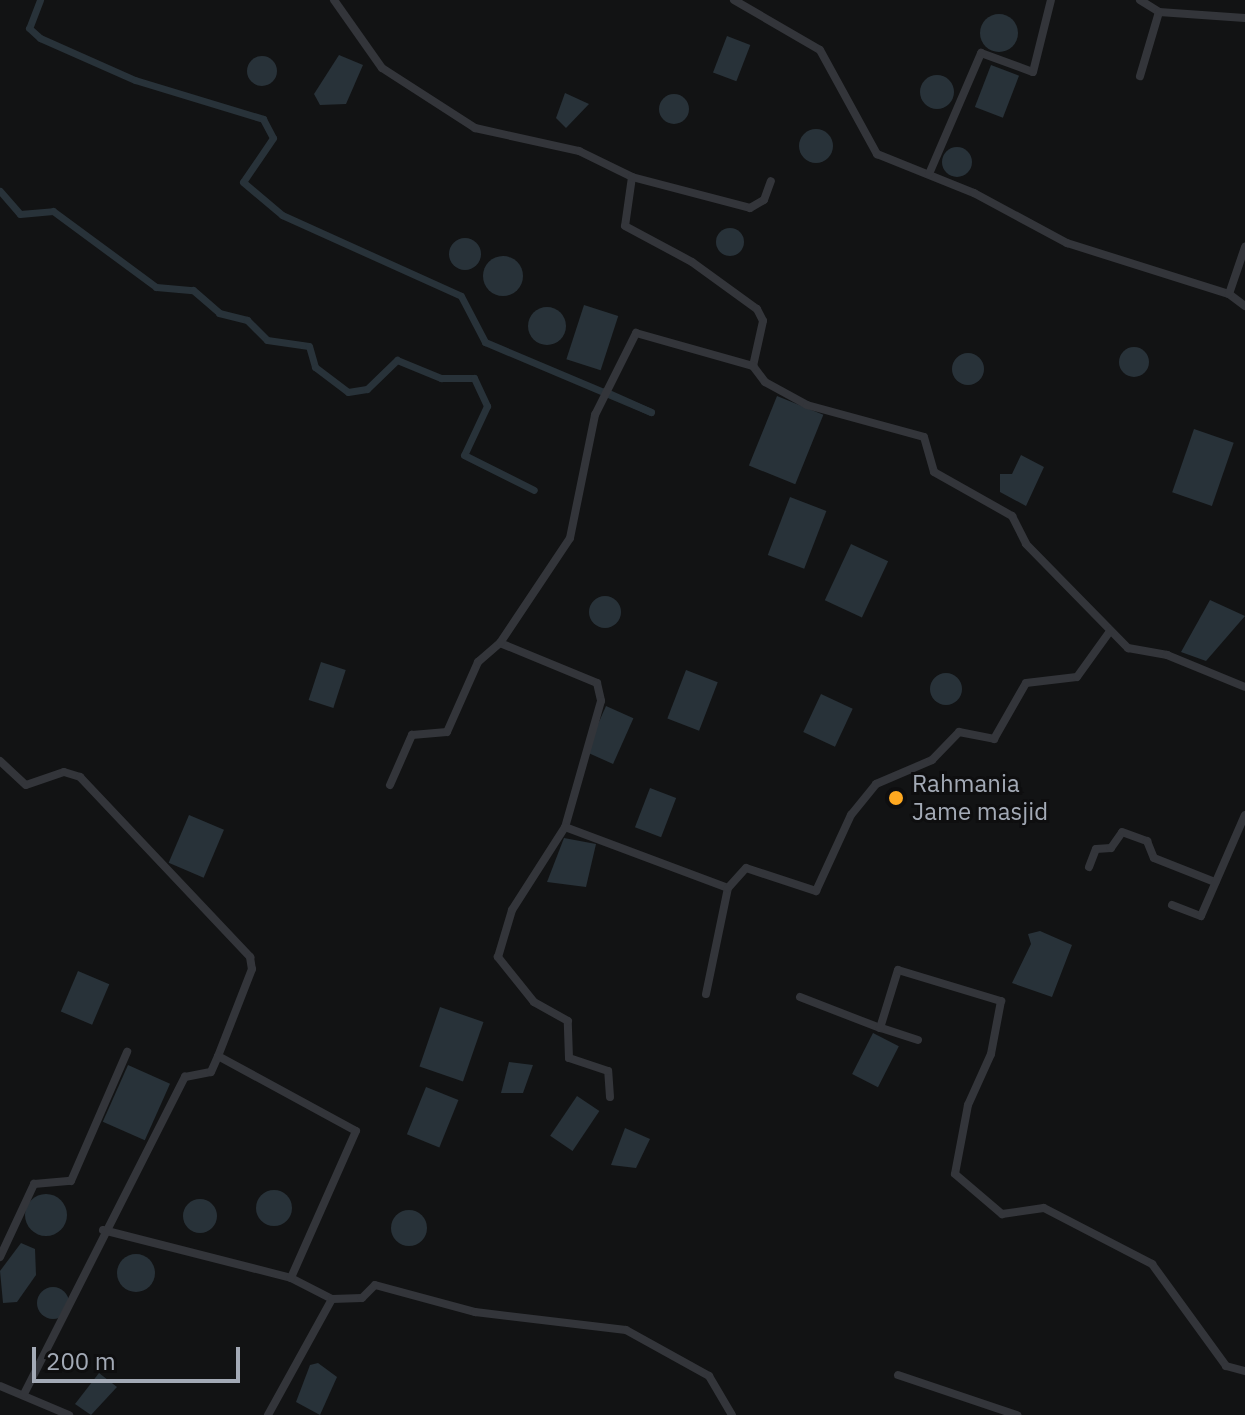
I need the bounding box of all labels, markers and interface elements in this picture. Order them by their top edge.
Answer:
place label: Rahmania Jame masjid [912,770,1048,826]
marker: Rahmania Jame masjid [887,789,905,807]
scale bar [36,1331,244,1381]
text: 200 m [46,1345,116,1377]

